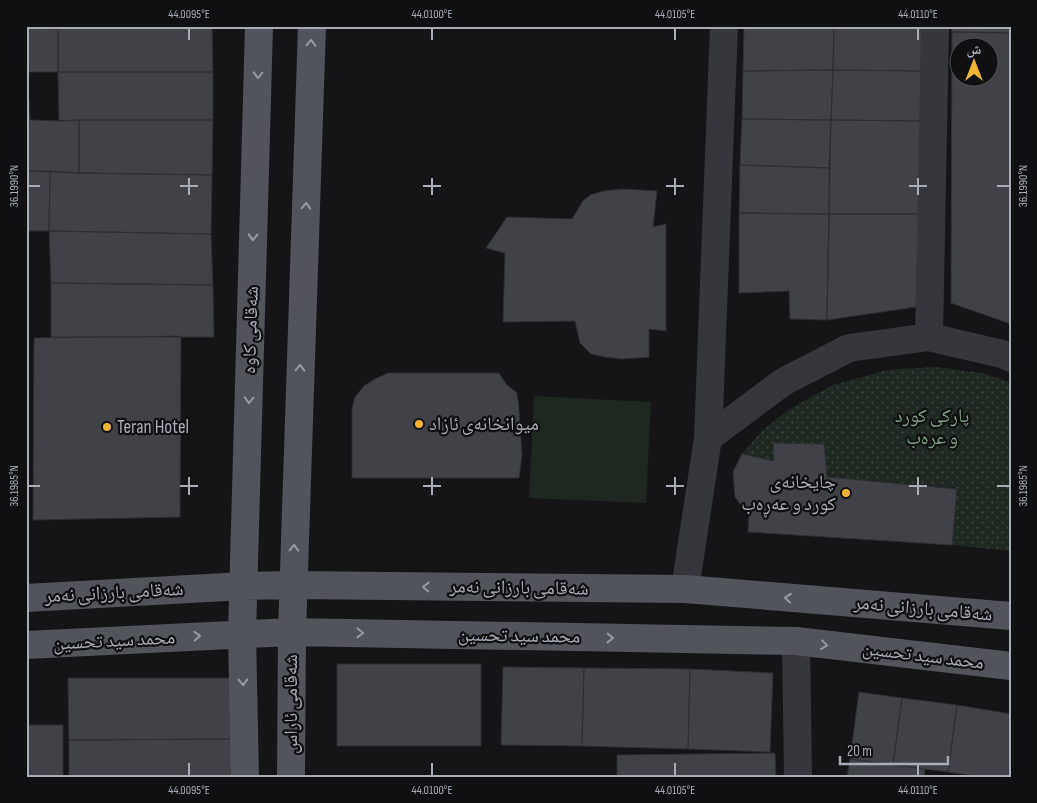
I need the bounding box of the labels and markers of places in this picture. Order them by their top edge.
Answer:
place label: میوانخانەی ئازاد [429,413,539,436]
place label: Teran Hotel [117,416,189,439]
marker: میوانخانەی ئازاد [413,418,425,430]
marker: Teran Hotel [101,421,113,433]
place label: چایخانەی کورد و عەڕەب [741,471,836,518]
marker: چایخانەی کورد و عەڕەب [840,487,852,499]

